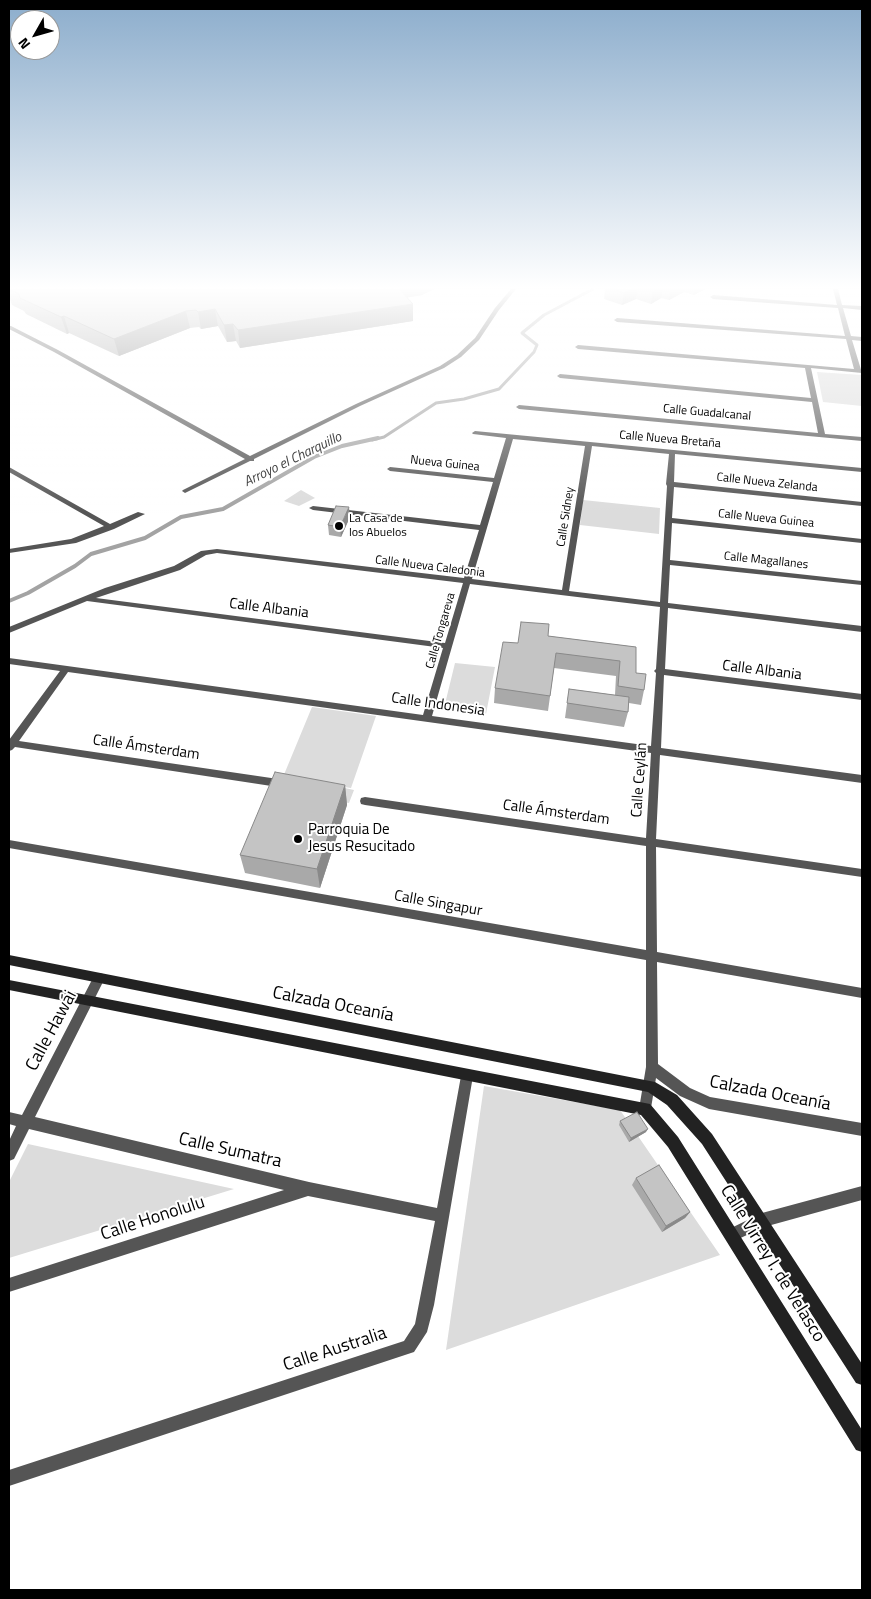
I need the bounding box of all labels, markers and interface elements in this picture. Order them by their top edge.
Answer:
north arrow [10,10,60,60]
text: N [12,34,35,54]
street label: Calle Guadalcanal [662,402,752,424]
street label: Calle Nueva Bretaña [619,428,721,452]
water label: Arroyo el Charquillo [241,429,345,491]
street label: Nueva Guinea [410,453,480,475]
street label: Calle Nueva Zelanda [716,471,818,495]
street label: Calle Sidney [554,486,578,548]
street label: Calle Nueva Guinea [717,507,815,531]
place label: La Casa de los Abuelos [349,512,407,540]
marker: La Casa de los Abuelos [333,520,345,532]
street label: Calle Magallanes [723,549,809,573]
street label: Calle Nueva Caledonia [374,553,486,581]
street label: Calle Tongareva [423,591,459,671]
street label: Calle Albania [228,595,310,623]
street label: Calle Albania [721,657,803,685]
street label: Calle Indonesia [390,690,486,720]
street label: Calle Ámsterdam [91,732,201,764]
street label: Calle Ceylán [628,742,652,818]
street label: Calle Ámsterdam [501,797,611,829]
place label: Parroquia De Jesus Resucitado [308,821,415,856]
marker: Parroquia De Jesus Resucitado [292,833,304,845]
street label: Calle Singapur [392,887,484,921]
street label: Calzada Oceanía [271,983,395,1027]
street label: Calle Hawái [22,987,82,1075]
street label: Calzada Oceanía [708,1072,832,1116]
street label: Calle Sumatra [176,1129,284,1173]
street label: Calle Virrey I. de Velasco [715,1181,829,1347]
street label: Calle Honolulu [98,1192,208,1246]
street label: Calle Australia [281,1323,389,1377]

